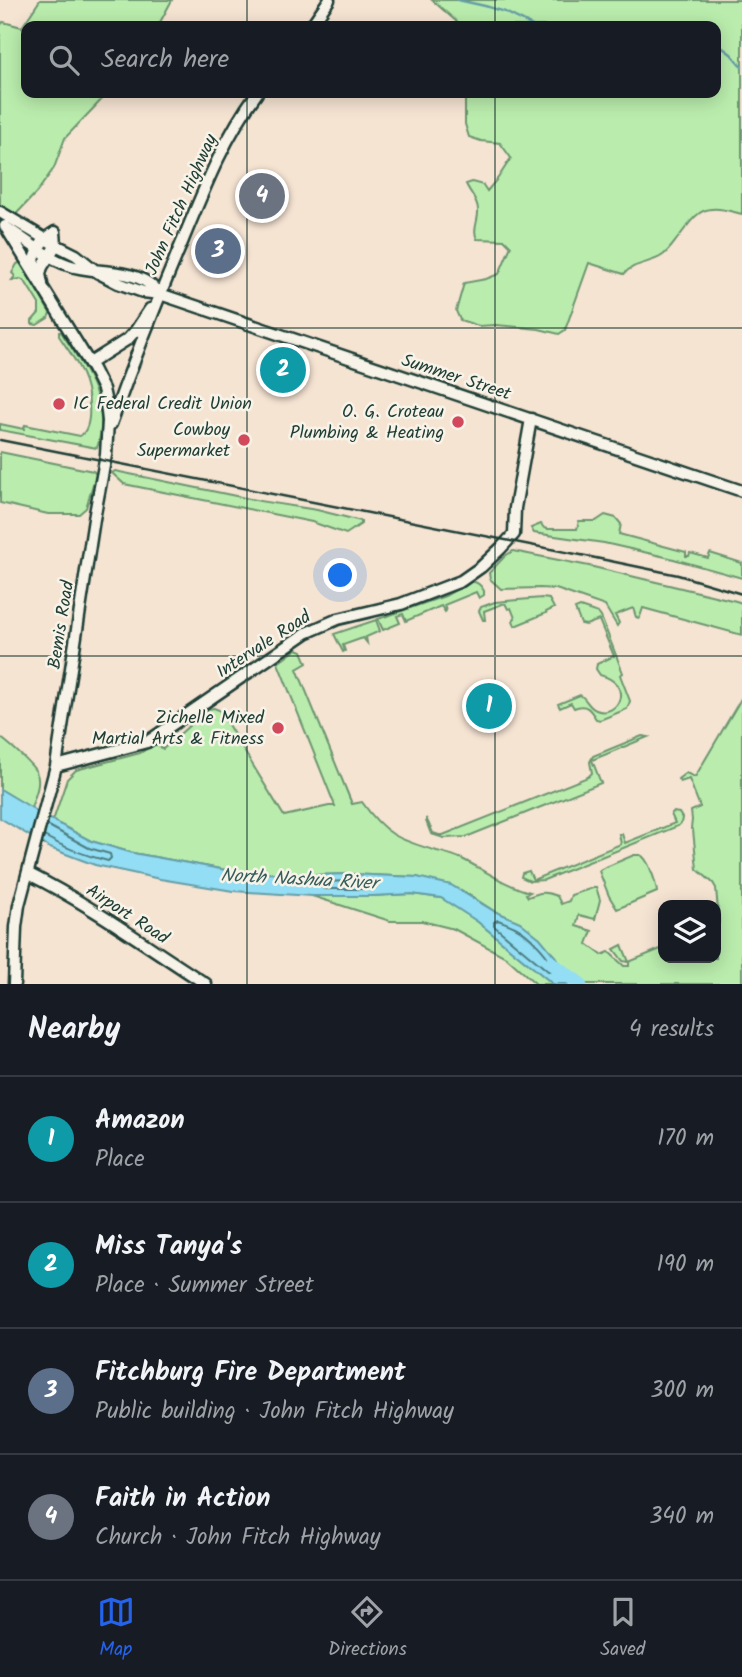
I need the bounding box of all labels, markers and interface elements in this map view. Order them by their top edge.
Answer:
search box [21,21,721,98]
text: Search here [101,39,229,81]
icon: search [45,41,83,79]
street label: John Fitch Highway [138,129,226,280]
pin: 4 [239,170,285,222]
pin: 3 [195,225,241,277]
pin: 2 [260,344,306,396]
street label: Summer Street [397,347,516,410]
place label: IC Federal Credit Union [73,390,252,419]
marker: IC Federal Credit Union [51,396,67,412]
place label: O. G. Croteau Plumbing & Heating [290,398,444,448]
marker: O. G. Croteau Plumbing & Heating [450,414,466,430]
place label: Cowboy Supermarket [137,416,231,466]
marker: Cowboy Supermarket [236,432,252,448]
your location [323,558,357,592]
street label: Bemis Road [41,578,83,671]
street label: Intervale Road [211,603,318,687]
pin: 1 [466,680,512,732]
place label: Zichelle Mixed Martial Arts & Fitness [92,704,265,754]
marker: Zichelle Mixed Martial Arts & Fitness [270,720,286,736]
water label: North Nashua River [220,861,382,899]
street label: Airport Road [80,877,175,953]
map controls [658,900,721,963]
button: layers [658,900,721,963]
text: Nearby [28,1006,120,1054]
text: 4 results [629,1012,714,1048]
text: Amazon [95,1100,185,1142]
text: 1 [48,1121,54,1157]
text: 170 m [657,1121,714,1157]
text: Place [95,1142,145,1178]
text: Miss Tanya's [95,1226,242,1268]
text: 2 [44,1247,58,1283]
text: 190 m [657,1247,714,1283]
text: Place · Summer Street [95,1268,314,1304]
text: Fitchburg Fire Department [95,1352,406,1394]
text: 3 [45,1373,57,1409]
text: 300 m [650,1373,714,1409]
text: Public building · John Fitch Highway [95,1394,454,1430]
text: Faith in Action [95,1478,271,1520]
text: 4 [45,1499,57,1535]
text: 340 m [649,1499,714,1535]
text: Church · John Fitch Highway [95,1520,381,1556]
tab: Map [97,1593,135,1665]
tab: Directions [328,1593,407,1665]
tab: Saved [600,1593,645,1665]

